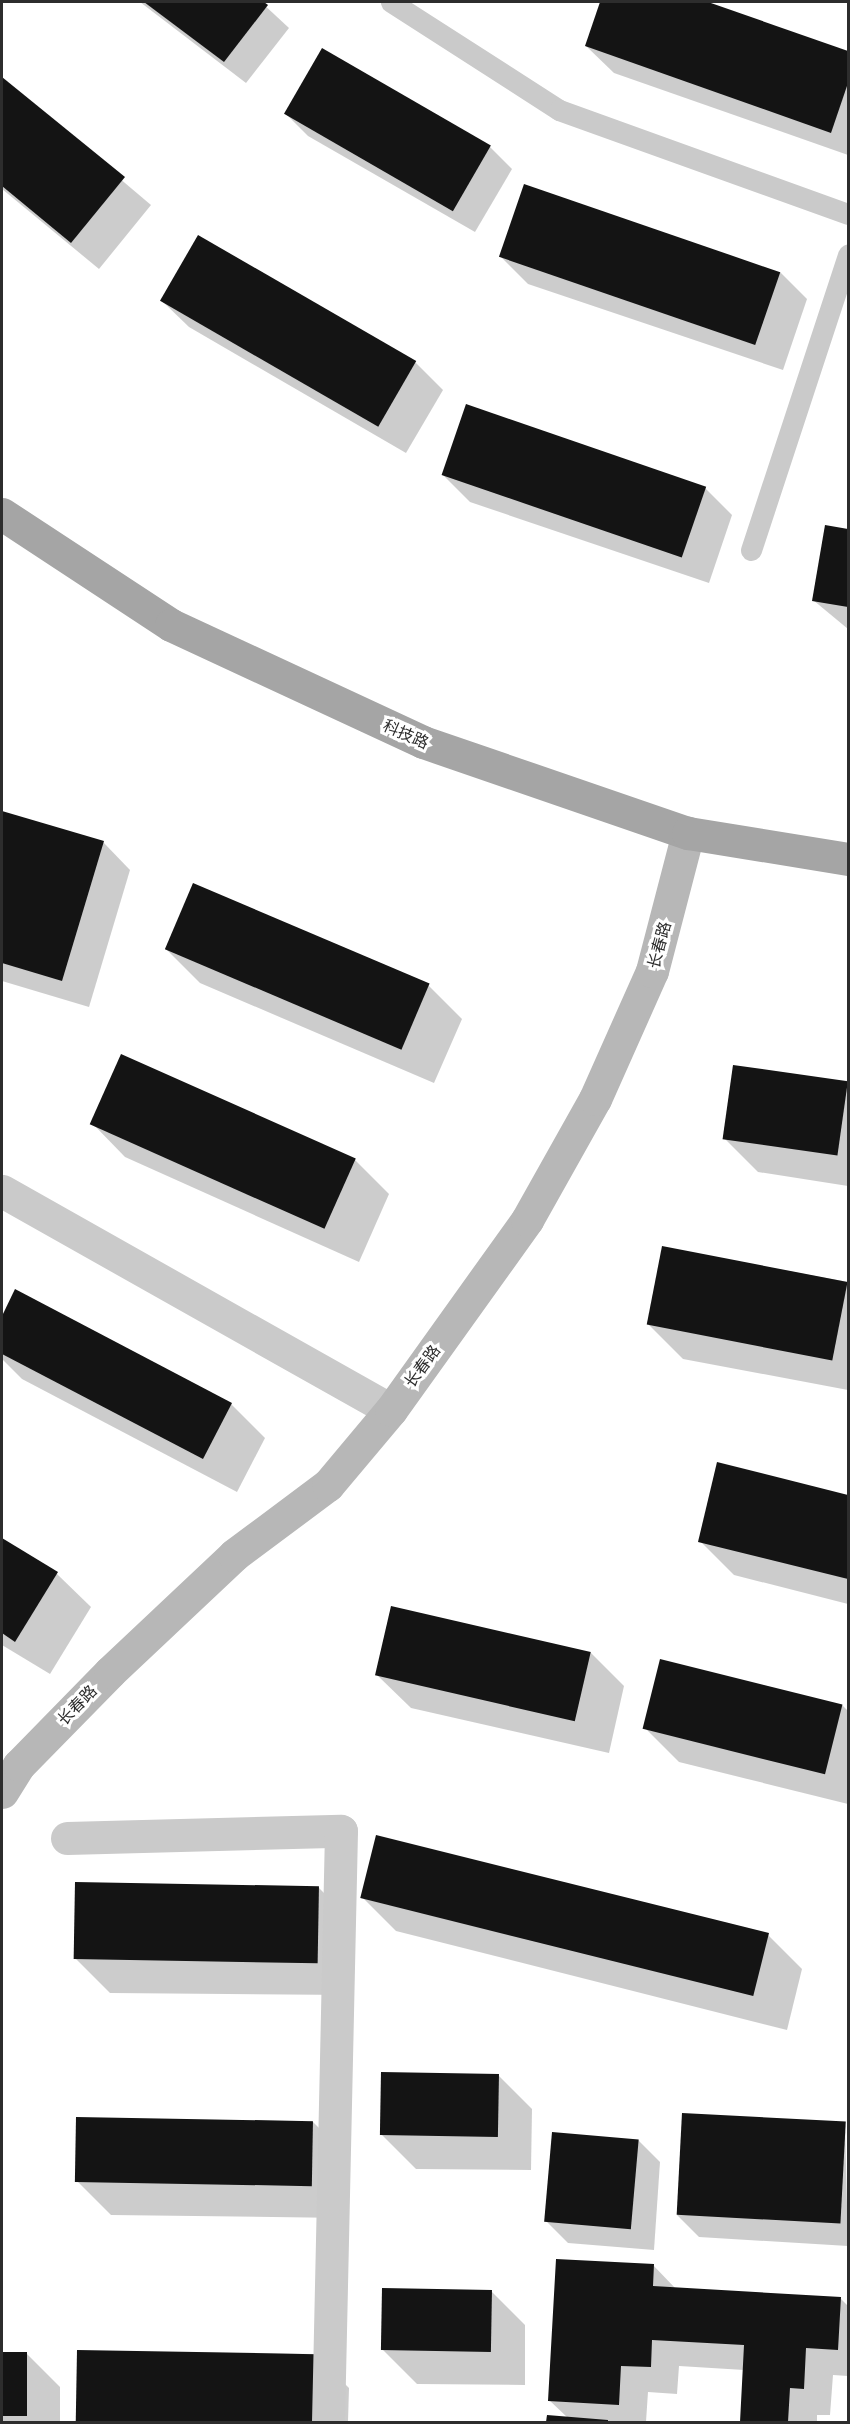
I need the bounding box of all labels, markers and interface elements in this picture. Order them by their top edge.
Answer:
street label: 科技路 [380,715,432,753]
street label: 长春路 [644,919,674,971]
street label: 长春路 [400,1341,444,1391]
street label: 长春路 [53,1681,101,1729]

